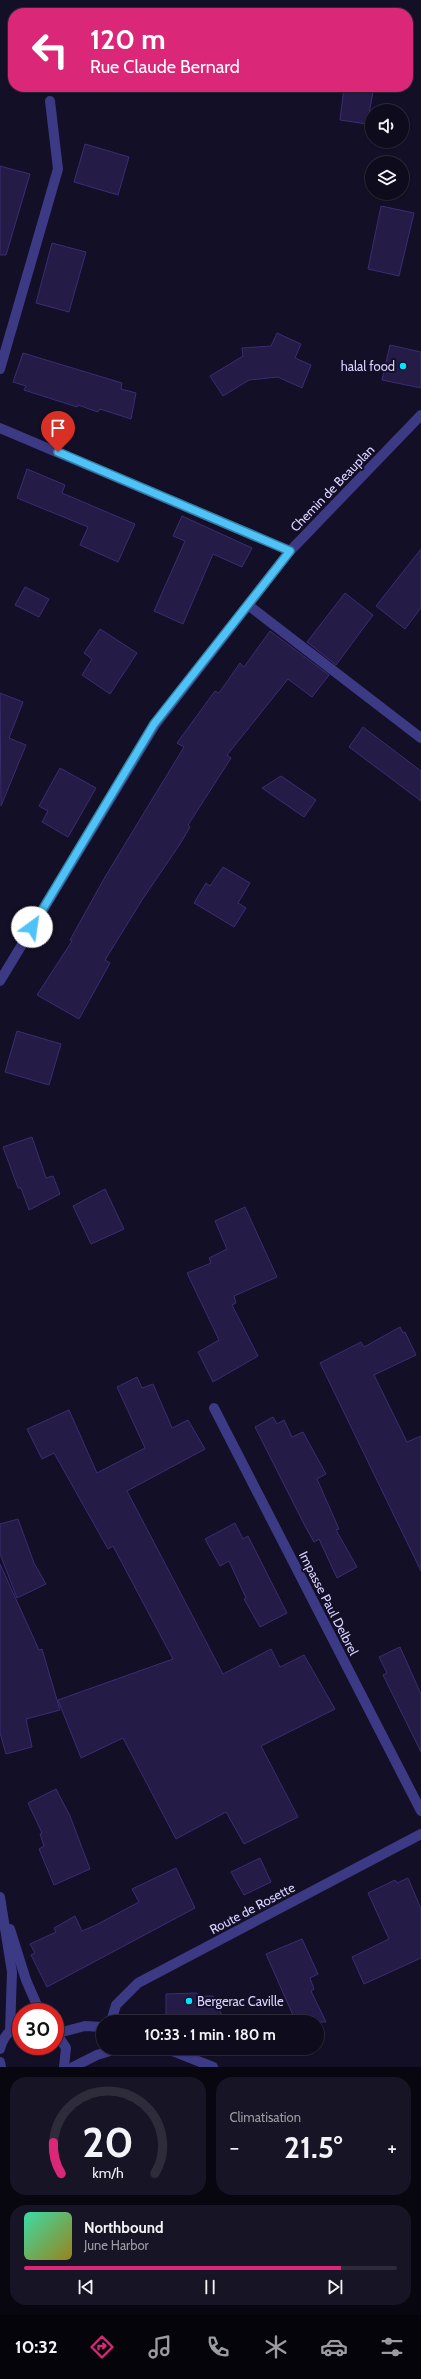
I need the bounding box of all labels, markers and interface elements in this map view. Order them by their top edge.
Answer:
text: 120 m [90,22,166,56]
icon: left [24,24,76,76]
text: Rue Claude Bernard [90,56,240,78]
map controls [365,104,409,200]
button: sound [365,104,409,148]
button: layers [365,156,409,200]
place label: halal food [341,358,395,374]
marker: halal food [398,361,408,371]
pin [41,411,75,452]
icon: arrive [47,417,69,439]
street label: Chemin de Beauplan [287,441,377,535]
position arrow [11,906,53,948]
street label: Impasse Paul Delbrel [296,1548,362,1658]
street label: Route de Rosette [207,1879,298,1937]
place label: Bergerac Caville [197,1993,284,2009]
marker: Bergerac Caville [184,1996,194,2006]
speed limit sign: 30 [12,2003,64,2055]
text: 10:33 · 1 min · 180 m [144,2026,276,2044]
text: Climatisation [230,2109,301,2125]
text: 20 [82,2117,133,2167]
text: 21.5° [284,2129,342,2166]
text: − [230,2134,239,2161]
text: + [387,2134,397,2161]
text: km/h [92,2164,123,2182]
text: Northbound [84,2219,164,2237]
text: June Harbor [84,2237,149,2253]
icon: previous [75,2276,97,2298]
icon: pause [199,2276,221,2298]
icon: next [324,2276,346,2298]
icon: directions [88,2333,116,2361]
icon: music [146,2333,174,2361]
icon: phone [204,2333,232,2361]
icon: climate [262,2333,290,2361]
icon: car [320,2333,348,2361]
icon: filters [378,2333,406,2361]
text: 10:32 [15,2336,58,2358]

